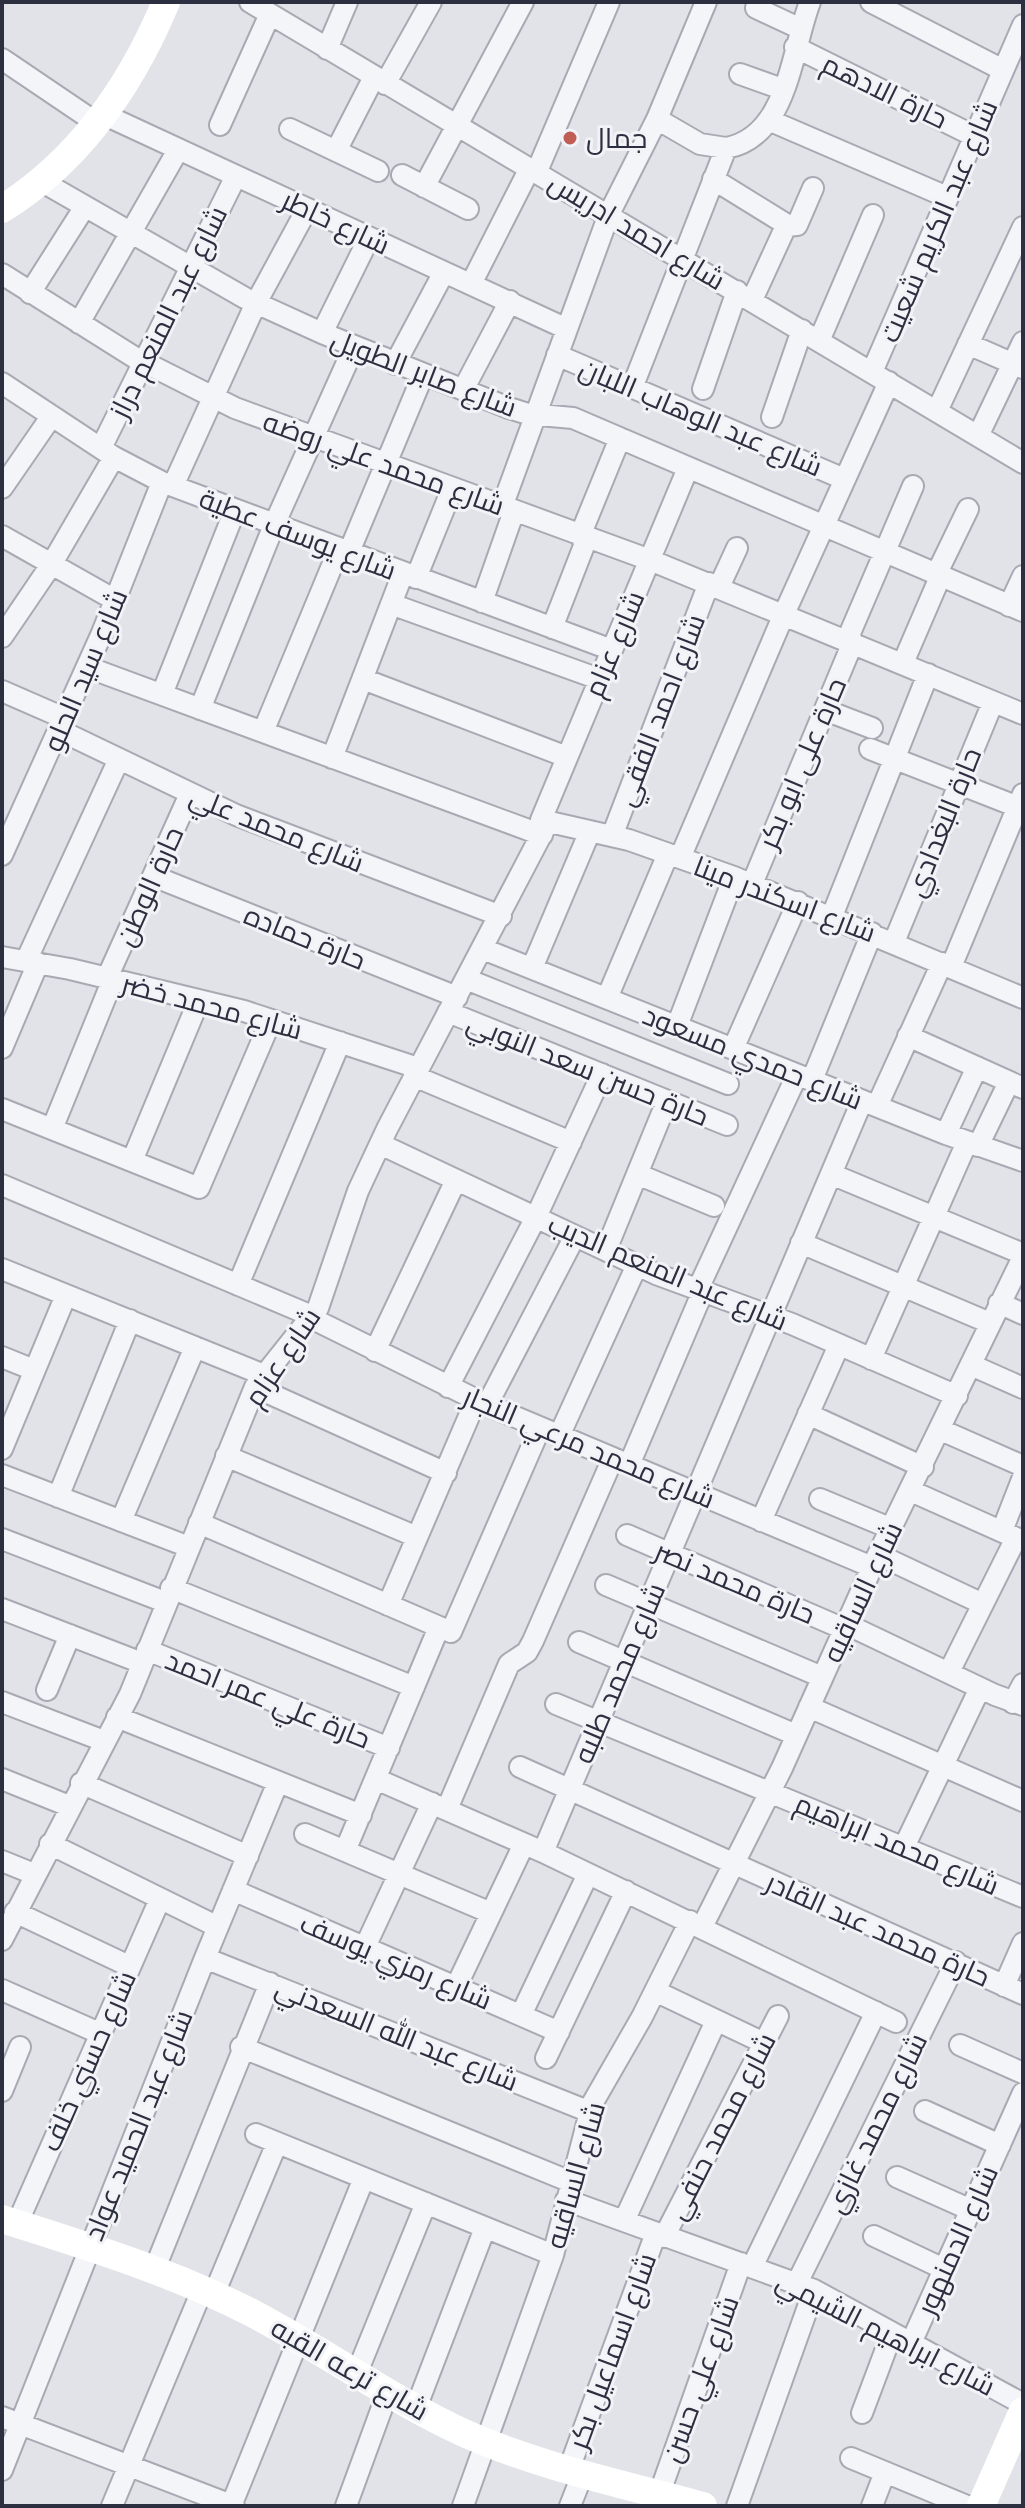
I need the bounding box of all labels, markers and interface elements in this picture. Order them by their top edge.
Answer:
street label: حارة الادهم [815,46,953,139]
street label: شارع عبد الكريم شعيت [872,95,1007,348]
place label: جمال [586,121,647,155]
marker: جمال [561,129,579,147]
street label: شارع احمد ادريس [541,165,731,299]
street label: شارع خاطر [274,181,395,264]
street label: شارع عبد المنعم دراز [101,200,237,427]
street label: شارع صابر الطويل [325,322,522,426]
street label: شارع عبد الوهاب اللبان [574,350,828,485]
street label: شارع محمد علي روضه [257,404,509,527]
street label: شارع يوسف عطية [194,481,401,589]
street label: شارع سيد الحلو [36,584,136,757]
street label: شارع عزام [576,586,654,703]
street label: شارع احمد الفقي [608,609,717,813]
street label: حارة على ابو بكر [750,672,853,856]
street label: حارة البغدادي [898,742,993,903]
street label: شارع محمد علي [183,779,369,884]
street label: حارة الوطن [108,821,190,951]
street label: شارع اسكندر مينا [688,849,881,951]
street label: حارة حماده [239,897,371,977]
street label: شارع محمد خضر [116,965,306,1048]
street label: شارع حمدي مسعود [636,997,868,1121]
street label: حارة حسن سعد النوبي [460,1005,714,1138]
street label: شارع عبد المنعم الديب [542,1206,793,1341]
street label: شارع عزام [237,1301,330,1415]
street label: شارع محمد مرعي النجار [454,1378,720,1520]
street label: شارع الساقيه [815,1516,911,1669]
street label: حارة محمد نصر [648,1532,820,1631]
street label: شارع محمد طلبه [566,1578,674,1769]
street label: حارة علي عمر احمد [159,1642,375,1760]
street label: شارع محمد ابراهيم [789,1786,1004,1905]
street label: حارة محمد عبد القادر [759,1863,995,1994]
street label: شارع رمزي يوسف [293,1905,497,2021]
street label: شارع حسني خلف [33,1965,148,2159]
street label: شارع عبد الله السعدني [269,1969,524,2103]
street label: شارع عبد الحميد عواد [76,2005,202,2246]
street label: شارع محمد حنفي [659,2027,787,2227]
street label: شارع محمد غازي [818,2027,939,2221]
street label: شارع الساقيه [538,2098,614,2253]
street label: شارع الدمنهور [908,2160,1007,2323]
street label: شارع اسماعيل بكر [560,2248,665,2456]
street label: شارع ابراهيم الشيمي [769,2263,1001,2407]
street label: شارع علي حسن [654,2291,751,2469]
street label: شارع ترعه القبه [264,2310,435,2429]

